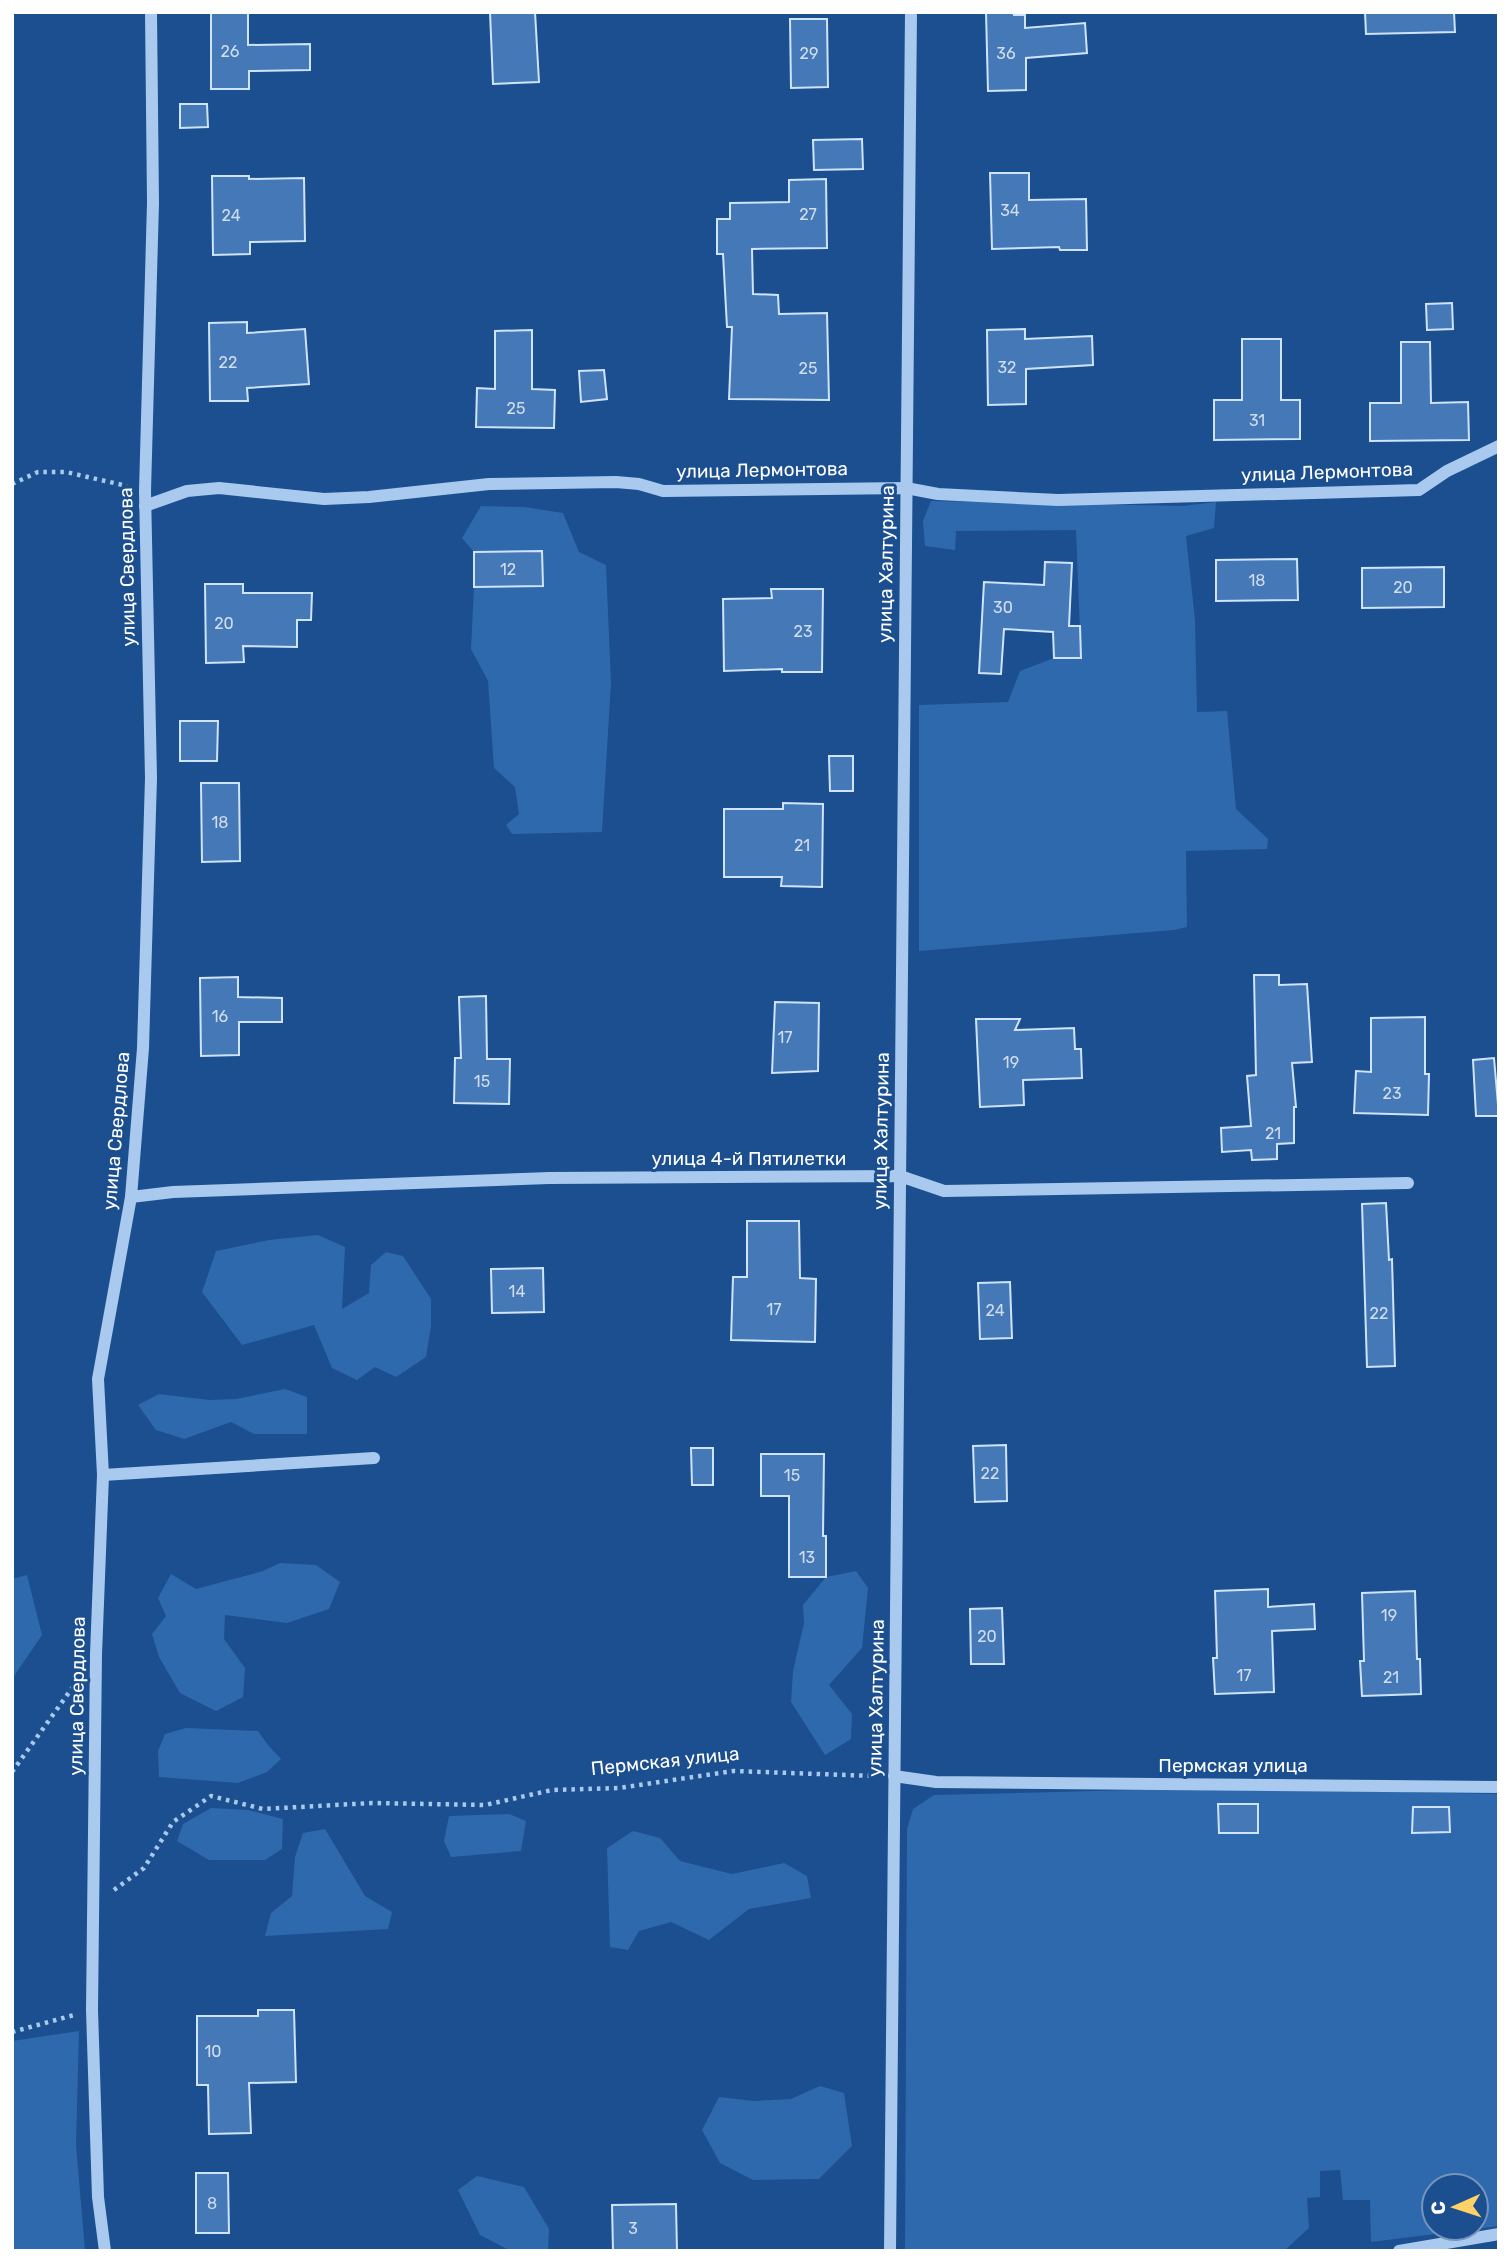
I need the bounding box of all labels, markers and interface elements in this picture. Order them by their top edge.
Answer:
house number: 26 [220,42,240,61]
house number: 29 [800,44,818,63]
house number: 36 [996,44,1016,63]
house number: 34 [1000,201,1020,220]
house number: 27 [799,205,817,224]
house number: 24 [221,206,241,225]
house number: 22 [219,353,237,372]
house number: 32 [997,358,1017,377]
house number: 25 [799,359,817,378]
house number: 25 [507,399,525,418]
house number: 31 [1249,411,1265,430]
street label: улица Лермонтова [676,457,848,483]
street label: улица Лермонтова [1241,458,1413,486]
street label: улица Халтурина [873,485,899,643]
street label: улица Свердлова [114,487,140,647]
house number: 12 [500,560,516,579]
house number: 18 [1248,571,1266,590]
house number: 20 [1393,578,1413,597]
house number: 30 [993,598,1013,617]
house number: 20 [214,614,234,633]
house number: 23 [793,622,813,641]
house number: 18 [211,813,229,832]
house number: 21 [794,836,810,855]
house number: 16 [212,1007,229,1026]
house number: 17 [777,1028,793,1047]
street label: улица Свердлова [98,1051,134,1211]
street label: улица Халтурина [868,1052,894,1210]
house number: 19 [1003,1053,1019,1072]
house number: 15 [474,1072,490,1091]
house number: 23 [1382,1084,1402,1103]
house number: 21 [1265,1124,1281,1143]
street label: улица 4-й Пятилетки [652,1147,846,1170]
house number: 14 [509,1282,525,1301]
house number: 17 [766,1300,782,1319]
house number: 24 [985,1301,1005,1320]
house number: 22 [1370,1304,1388,1323]
house number: 22 [981,1464,999,1483]
house number: 15 [784,1466,800,1485]
house number: 13 [799,1548,815,1567]
house number: 19 [1381,1606,1397,1625]
street label: улица Свердлова [64,1616,90,1776]
street label: улица Халтурина [863,1619,889,1777]
house number: 20 [977,1627,997,1646]
house number: 17 [1236,1666,1252,1685]
house number: 21 [1383,1668,1399,1687]
street label: Пермская улица [590,1742,740,1780]
street label: Пермская улица [1158,1754,1308,1777]
house number: 10 [204,2042,222,2061]
north arrow [1420,2172,1490,2242]
house number: 8 [207,2194,217,2213]
text: С [1427,2201,1450,2215]
house number: 3 [628,2219,638,2238]

